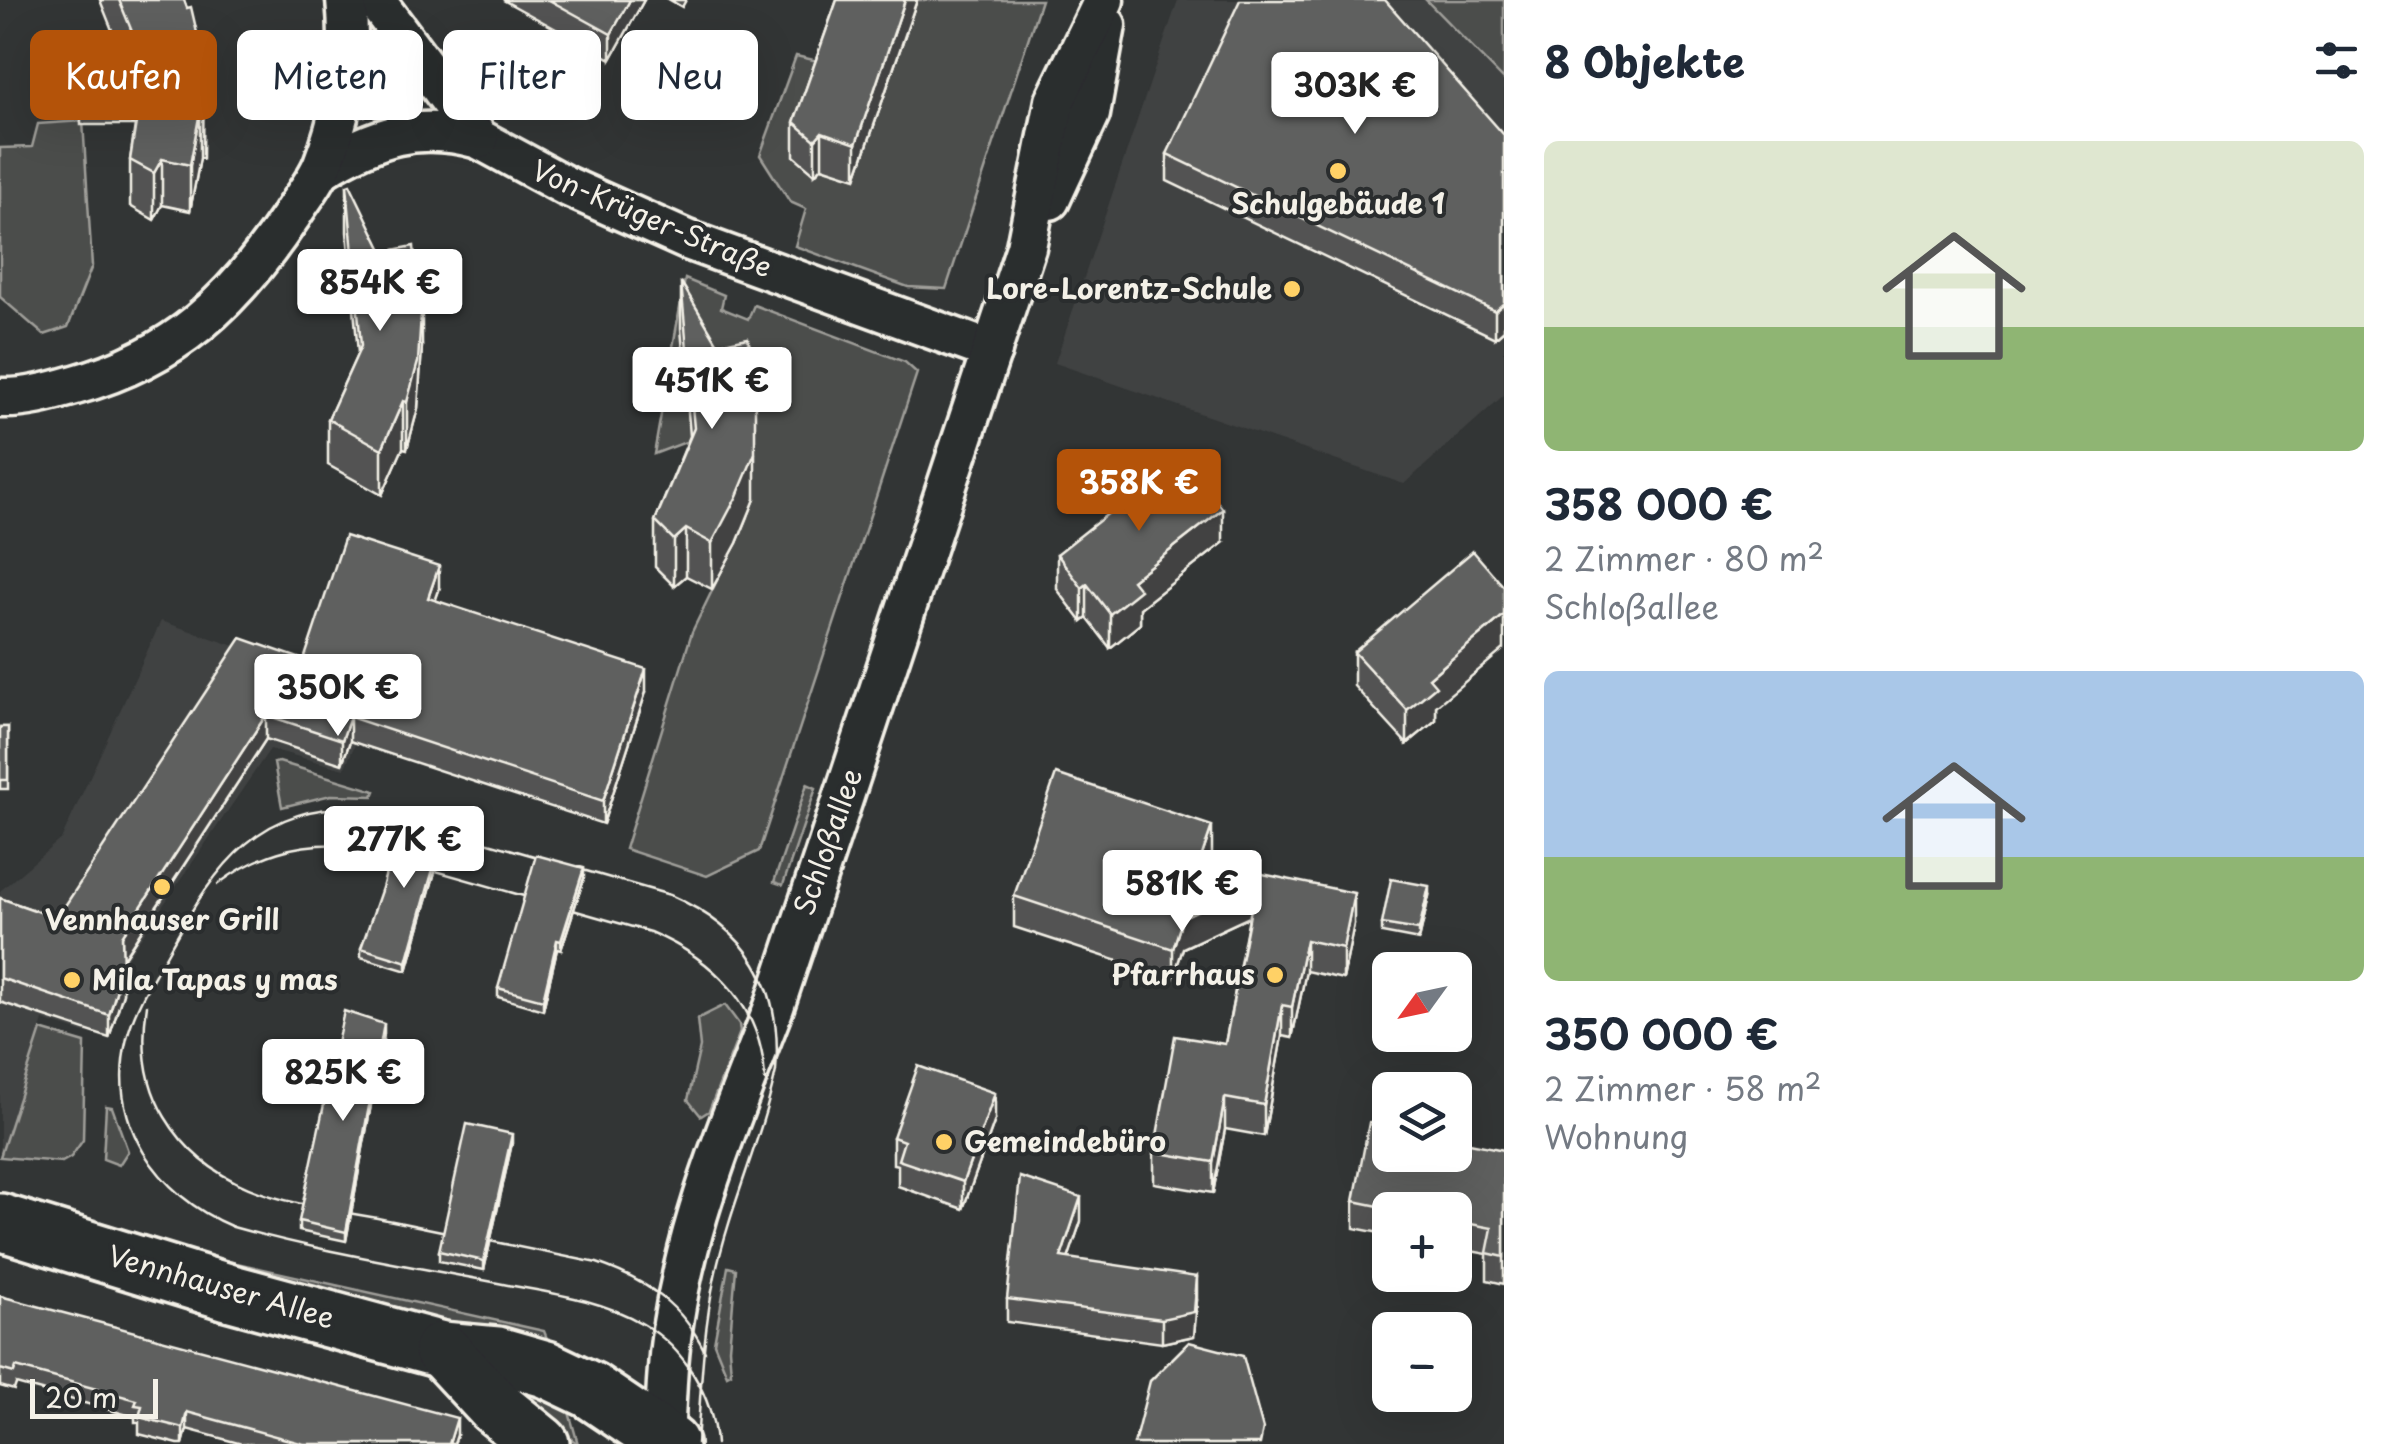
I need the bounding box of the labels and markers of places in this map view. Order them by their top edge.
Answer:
pin: 303K € [1274,52,1436,137]
marker: Schulgebäude 1 [1327,160,1349,182]
place label: Schulgebäude 1 [1231,181,1445,224]
pin: 854K € [299,249,461,334]
place label: Lore-Lorentz-Schule [986,266,1272,309]
marker: Lore-Lorentz-Schule [1281,278,1303,300]
pin: 451K € [631,347,793,432]
pin: 358K € [1058,449,1220,534]
pin: 350K € [257,654,419,739]
pin: 277K € [323,806,485,891]
pin: 581K € [1101,850,1263,935]
marker: Vennhauser Grill [151,876,173,898]
place label: Vennhauser Grill [45,897,279,940]
place label: Pfarrhaus [1111,952,1255,995]
place label: Mila Tapas y mas [92,957,338,1000]
marker: Pfarrhaus [1264,964,1286,986]
marker: Mila Tapas y mas [61,969,83,991]
pin: 825K € [262,1039,424,1124]
place label: Gemeindebüro [964,1119,1166,1162]
marker: Gemeindebüro [933,1131,955,1153]

